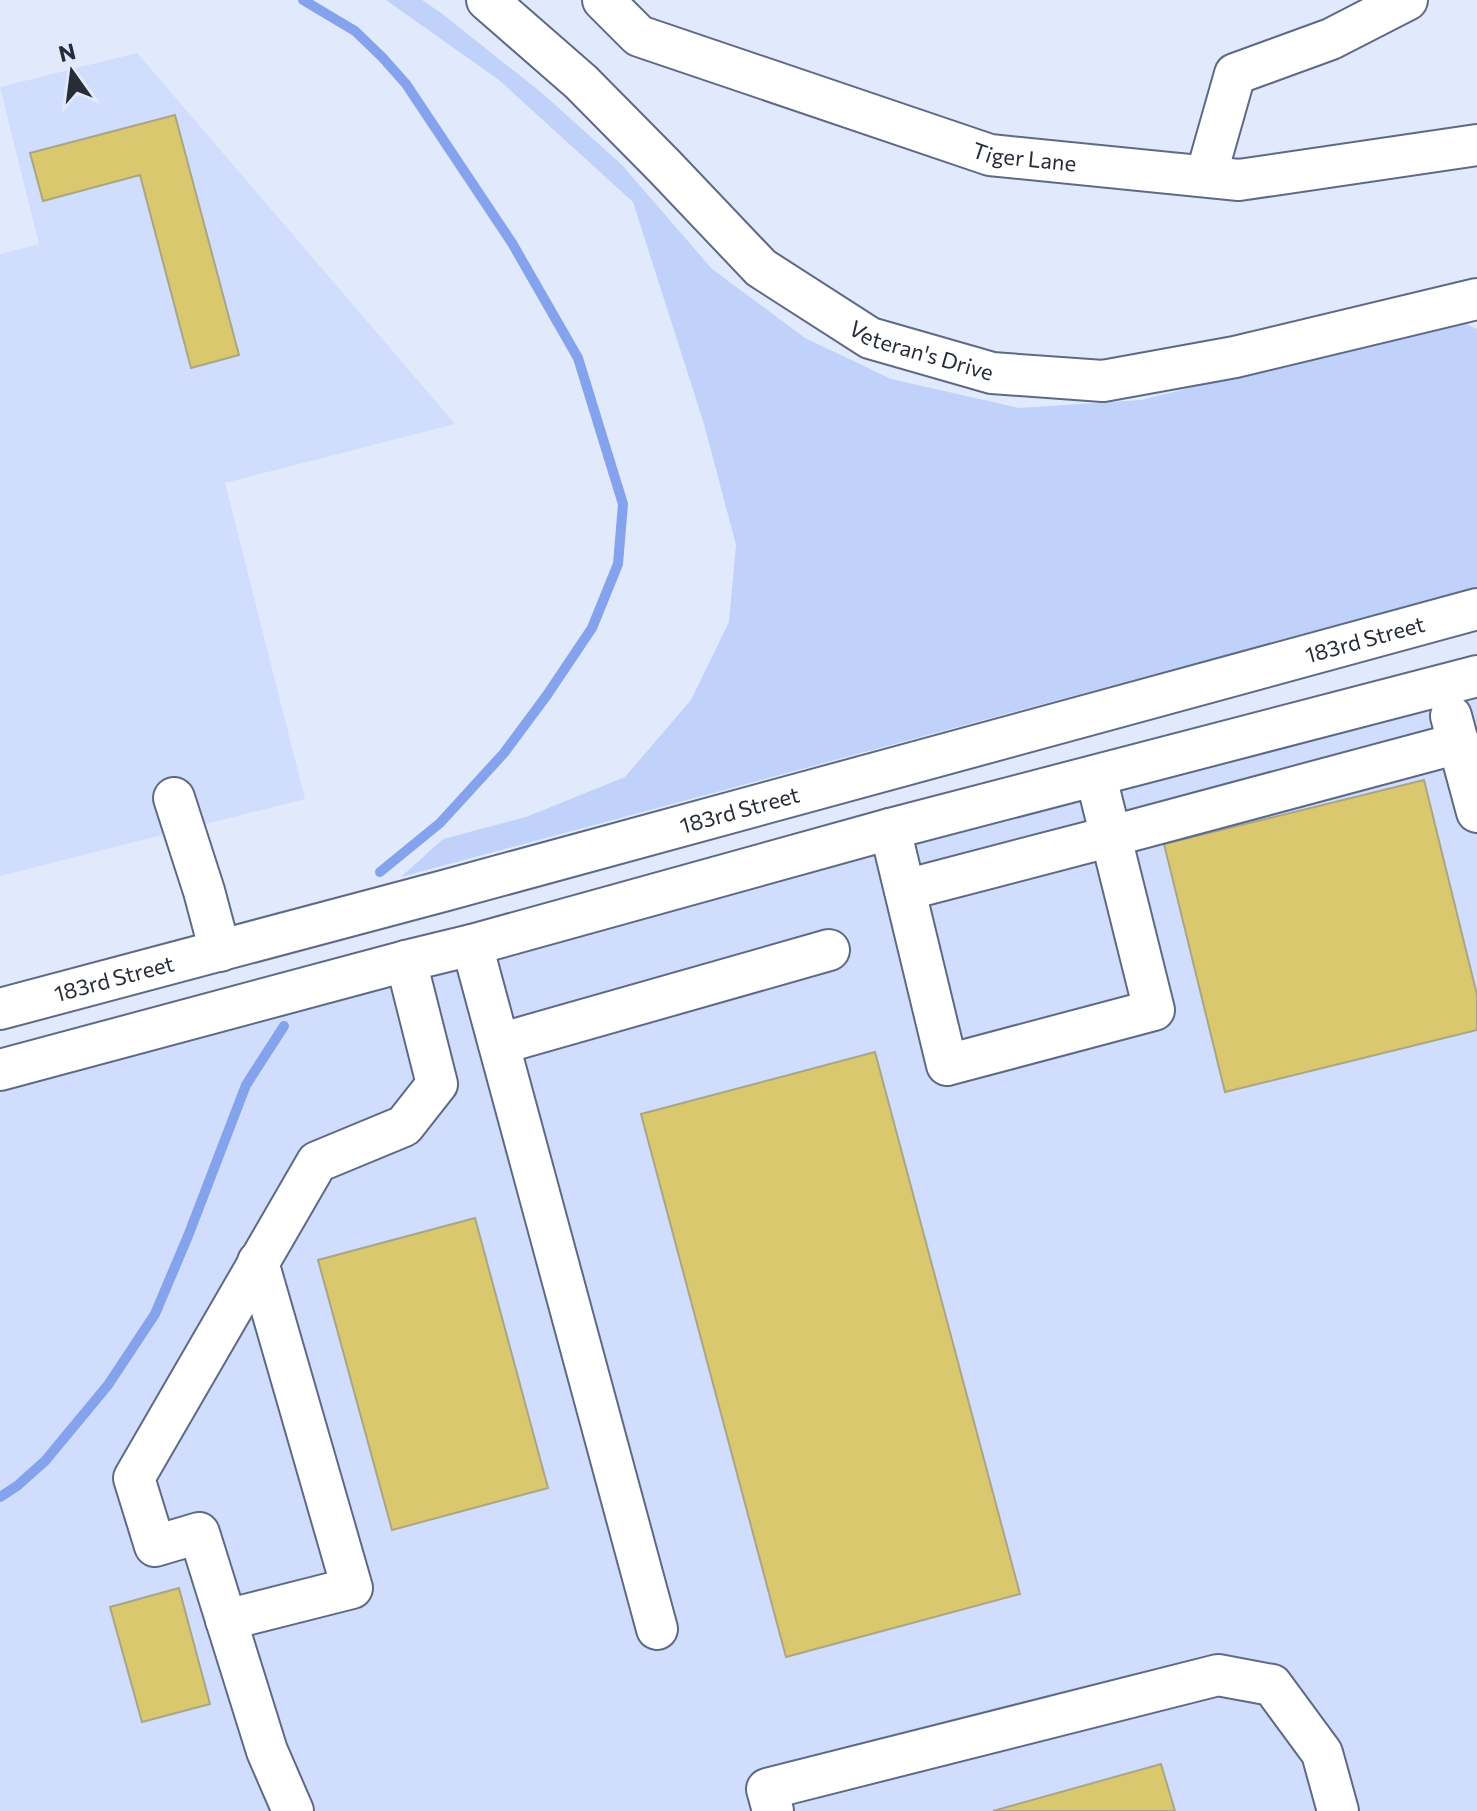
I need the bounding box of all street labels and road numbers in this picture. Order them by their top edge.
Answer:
street label: Tiger Lane [969,136,1078,177]
street label: Veteran's Drive [844,314,997,386]
street label: 183rd Street [1302,610,1428,668]
street label: 183rd Street [677,780,802,839]
street label: 183rd Street [51,949,177,1007]

